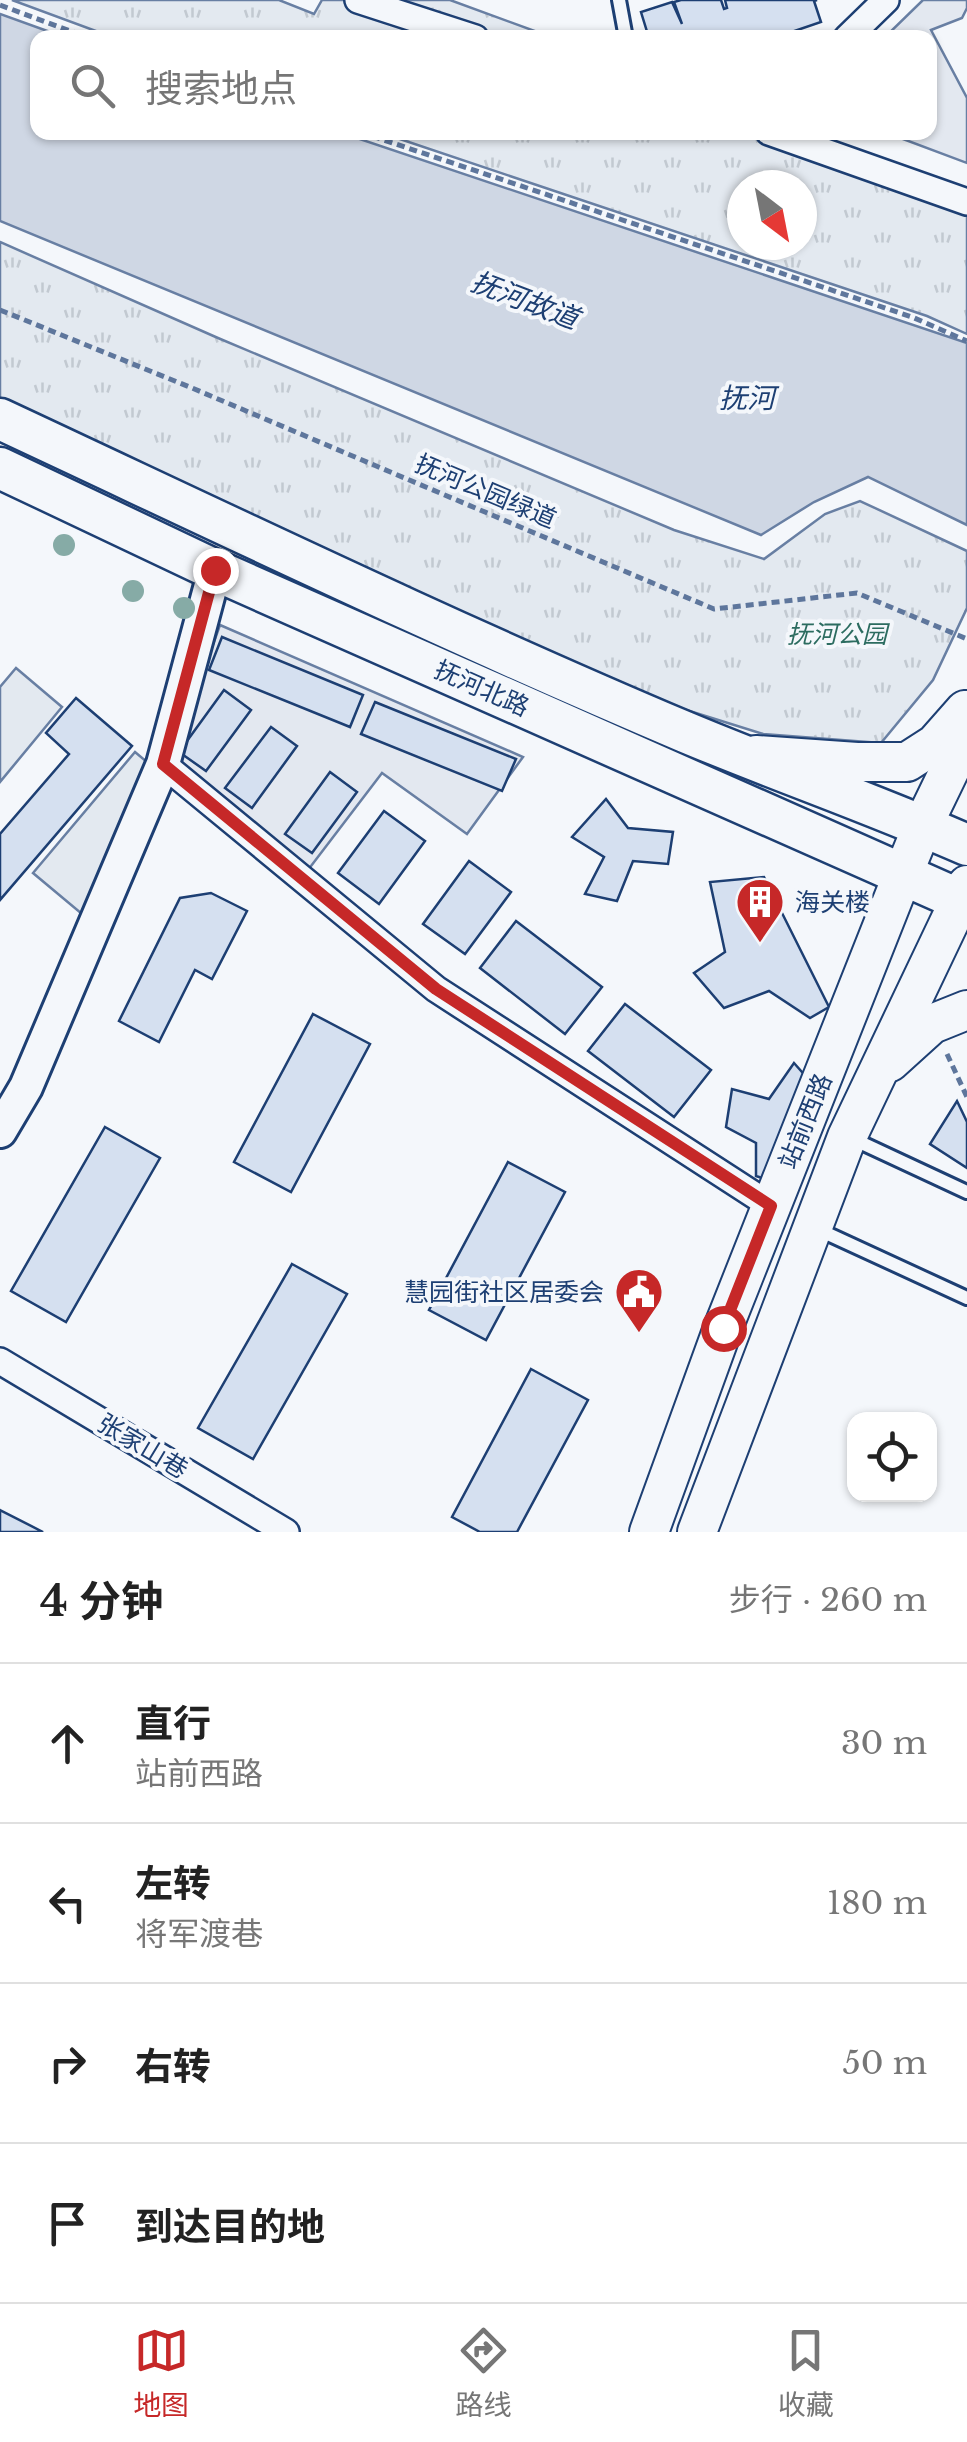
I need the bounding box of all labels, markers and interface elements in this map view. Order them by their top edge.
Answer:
search box [30,30,937,140]
icon: search [65,58,120,113]
text: 搜索地点 [145,65,297,112]
north arrow [727,170,817,260]
water label: 抚河故道 [466,264,587,338]
water label: 抚河 [719,381,780,416]
street label: 抚河公园绿道 [411,448,561,535]
route end [193,548,239,594]
park label: 抚河公园 [787,619,890,650]
street label: 抚河北路 [430,654,534,723]
building icon: 海关楼 [734,876,786,944]
place label: 海关楼 [795,887,870,918]
street label: 站前西路 [772,1069,839,1173]
public building icon: 慧园街社区居委会 [613,1266,665,1334]
place label: 慧园街社区居委会 [404,1277,604,1308]
route start [701,1306,747,1352]
street label: 张家山巷 [92,1407,194,1485]
map controls [847,1412,937,1502]
button: locate [847,1412,937,1502]
text: 4 分钟 [40,1575,163,1627]
text: 步行 · 260 m [729,1580,927,1620]
text: 直行 [135,1700,211,1747]
icon: ahead [40,1716,95,1771]
text: 30 m [841,1723,927,1763]
text: 站前西路 [135,1754,263,1794]
text: 左转 [135,1860,211,1907]
icon: left [40,1876,95,1931]
text: 180 m [827,1883,927,1923]
text: 将军渡巷 [135,1914,263,1954]
icon: right [40,2036,95,2091]
text: 右转 [135,2043,211,2090]
text: 50 m [842,2043,927,2083]
icon: arrive [40,2196,95,2251]
text: 到达目的地 [135,2203,325,2250]
tab: 地图 [133,2323,189,2423]
tab: 路线 [455,2323,512,2423]
tab: 收藏 [778,2323,834,2423]

